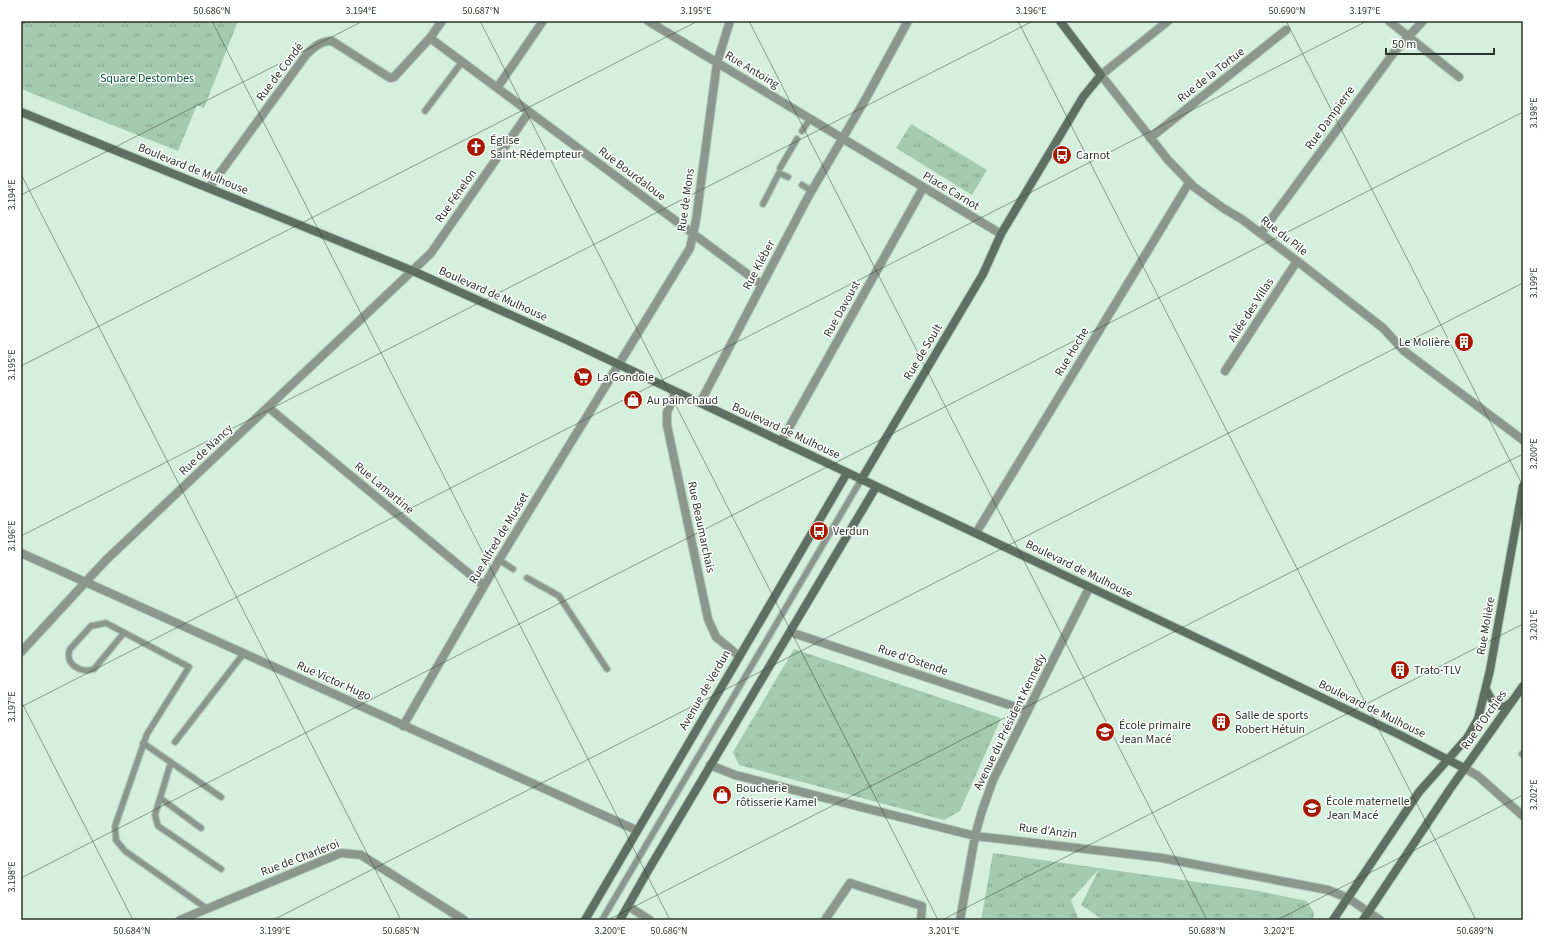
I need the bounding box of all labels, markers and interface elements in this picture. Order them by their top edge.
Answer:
text: 50.686°N [193,4,231,18]
text: 3.194°E [346,4,376,18]
text: 50.687°N [462,4,500,18]
text: 3.195°E [681,4,711,18]
text: 3.196°E [1016,4,1046,18]
text: 50.690°N [1268,4,1306,18]
text: 3.197°E [1350,4,1380,18]
scale bar [1386,30,1494,56]
text: 50 m [1392,36,1416,53]
street label: Rue de Condé [252,39,308,105]
street label: Rue de la Tortue [1174,43,1248,107]
street label: Rue Antoing [722,47,782,93]
park label: Square Destombes [100,70,194,87]
street label: Rue Dampierre [1301,83,1359,153]
text: 3.198°E [1527,98,1541,128]
place label: Église Saint-Rédempteur [490,132,582,163]
church icon: Église Saint-Rédempteur [465,136,487,158]
street label: Boulevard de Mulhouse [135,139,251,199]
street label: Rue Bourdaloue [595,143,669,205]
bus stop icon: Carnot [1051,144,1073,166]
place label: Carnot [1076,147,1110,164]
street label: Rue Fénelon [431,166,481,226]
street label: Rue de Mons [673,167,699,233]
street label: Place Carnot [919,167,983,215]
text: 3.194°E [5,180,19,210]
street label: Rue du Pile [1257,212,1311,260]
street label: Rue Kléber [739,236,780,293]
street label: Boulevard de Mulhouse [436,262,550,326]
text: 3.199°E [1527,268,1541,298]
street label: Allée des Villas [1224,275,1278,345]
street label: Rue Davoust [819,278,865,340]
street label: Rue de Soult [899,321,947,383]
street label: Rue Hoche [1051,324,1093,380]
building icon: Le Molière [1453,331,1475,353]
place label: Le Molière [1399,334,1450,351]
text: 3.195°E [5,350,19,380]
supermarket icon: La Gondole [572,366,594,388]
place label: La Gondole [597,369,654,386]
shop icon: Au pain chaud [622,389,644,411]
place label: Au pain chaud [647,392,718,409]
street label: Boulevard de Mulhouse [729,398,843,464]
street label: Rue de Nancy [175,420,237,479]
text: 3.200°E [1527,439,1541,469]
street label: Rue Lamartine [350,458,418,518]
street label: Rue Beaumarchais [683,480,719,574]
street label: Rue Alfred de Musset [465,489,533,587]
bus stop icon: Verdun [808,520,830,542]
text: 3.196°E [5,521,19,551]
place label: Verdun [833,523,869,540]
street label: Boulevard de Mulhouse [1022,536,1136,602]
street label: Rue Molière [1473,595,1499,656]
text: 3.201°E [1527,610,1541,640]
street label: Rue d'Ostende [876,640,950,680]
street label: Avenue de Verdun [675,647,735,733]
street label: Avenue du Président Kennedy [970,651,1051,793]
street label: Rue Victor Hugo [294,657,374,705]
building icon: Trato-TLV [1389,659,1411,681]
place label: Trato-TLV [1414,662,1462,679]
street label: Boulevard de Mulhouse [1315,676,1429,742]
street label: Rue d'Orchies [1457,687,1511,753]
text: 3.197°E [5,692,19,722]
place label: Salle de sports Robert Hétuin [1235,707,1308,738]
building icon: Salle de sports Robert Hétuin [1210,711,1232,733]
place label: École primaire Jean Macé [1119,717,1191,748]
school or university icon: École primaire Jean Macé [1094,721,1116,743]
place label: Boucherie rôtisserie Kamel [736,780,817,811]
text: 3.202°E [1527,780,1541,810]
shop icon: Boucherie rôtisserie Kamel [711,784,733,806]
place label: École maternelle Jean Macé [1326,793,1410,824]
school or university icon: École maternelle Jean Macé [1301,797,1323,819]
street label: Rue d'Anzin [1018,819,1078,843]
street label: Rue de Charleroi [258,835,342,881]
text: 3.198°E [5,862,19,892]
text: 50.684°N [113,924,151,938]
text: 3.199°E [260,924,290,938]
text: 50.685°N [382,924,420,938]
text: 3.200°E [595,924,625,938]
text: 50.686°N [650,924,688,938]
text: 3.201°E [929,924,959,938]
text: 50.688°N [1188,924,1226,938]
text: 3.202°E [1264,924,1294,938]
text: 50.689°N [1456,924,1494,938]

